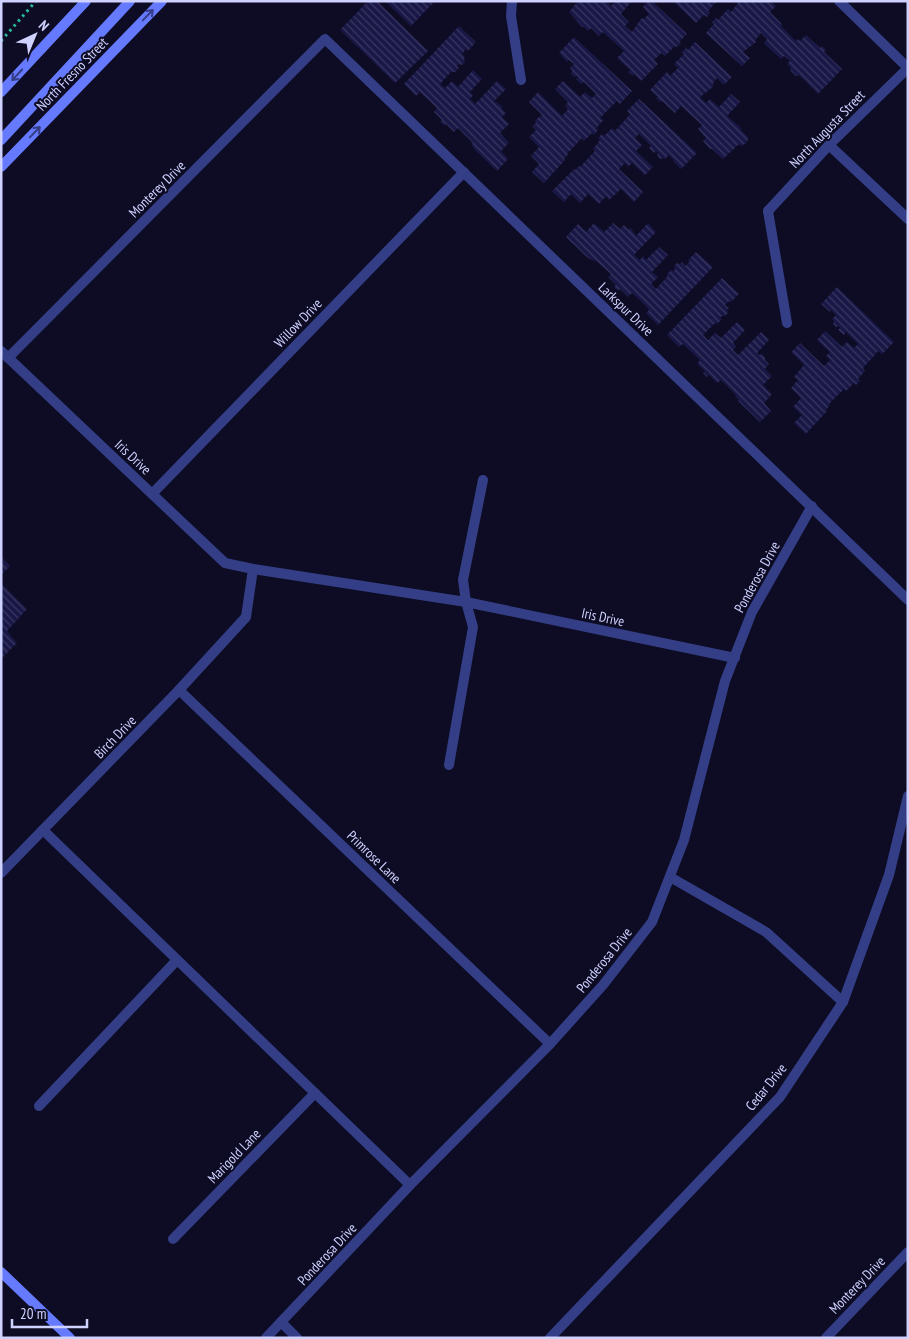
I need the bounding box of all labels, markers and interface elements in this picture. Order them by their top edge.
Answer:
one-way arrow [142,9,154,21]
north arrow [10,10,60,60]
text: N [35,17,53,35]
street label: North Fresno Street [33,33,112,114]
one-way arrow [11,69,23,82]
street label: North Augusta Street [785,86,869,172]
one-way arrow [29,126,41,138]
street label: Monterey Drive [125,157,189,221]
street label: Larkspur Drive [595,278,657,340]
street label: Willow Drive [270,295,326,351]
street label: Iris Drive [111,436,155,478]
street label: Ponderosa Drive [730,538,784,616]
street label: Iris Drive [580,604,626,630]
street label: Birch Drive [90,712,140,762]
street label: Primrose Lane [343,827,405,887]
street label: Ponderosa Drive [572,924,636,996]
street label: Cedar Drive [741,1060,791,1114]
street label: Marigold Lane [204,1125,265,1187]
street label: Ponderosa Drive [294,1219,361,1289]
street label: Monterey Drive [825,1252,889,1318]
scale bar [12,1296,88,1328]
text: 20 m [20,1304,46,1323]

